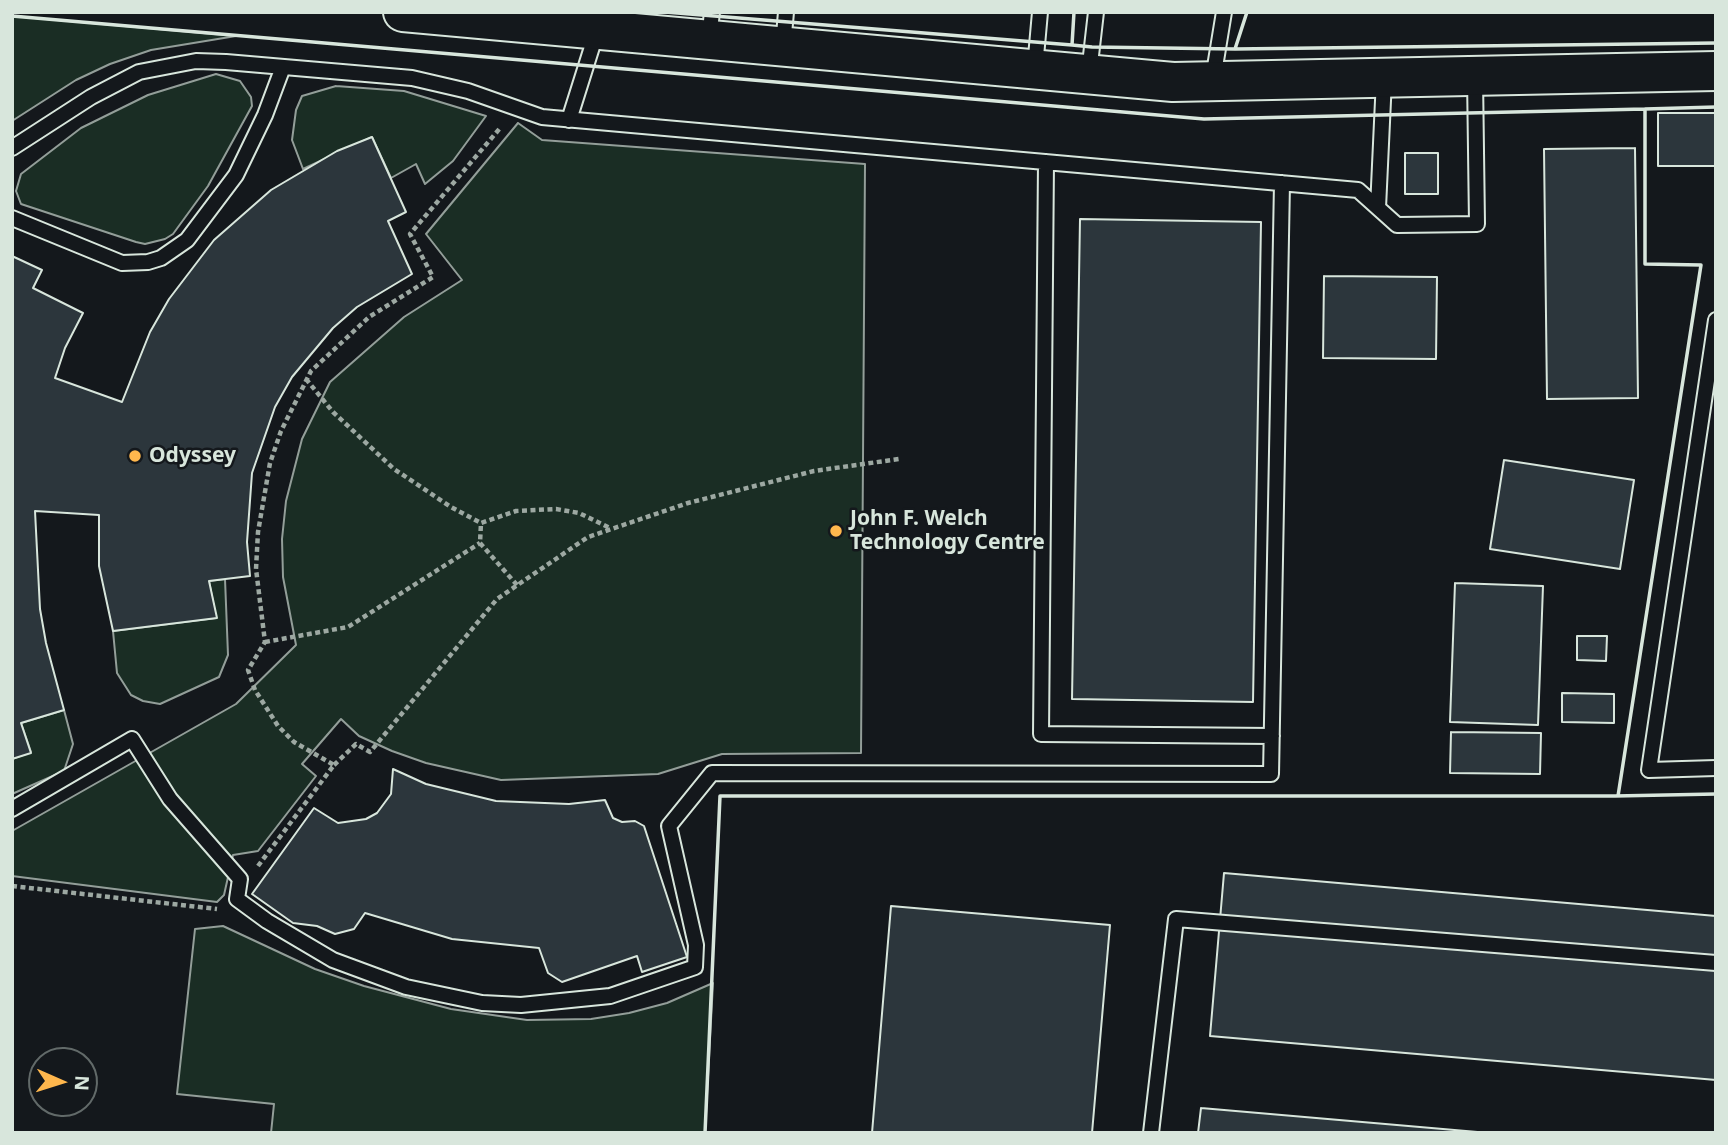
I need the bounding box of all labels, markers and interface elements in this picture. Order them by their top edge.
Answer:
place label: Odyssey [149,443,236,469]
marker: Odyssey [127,448,143,464]
place label: John F. Welch Technology Centre [850,506,1045,556]
marker: John F. Welch Technology Centre [828,523,844,539]
north arrow [28,1047,98,1117]
text: N [69,1075,95,1091]

